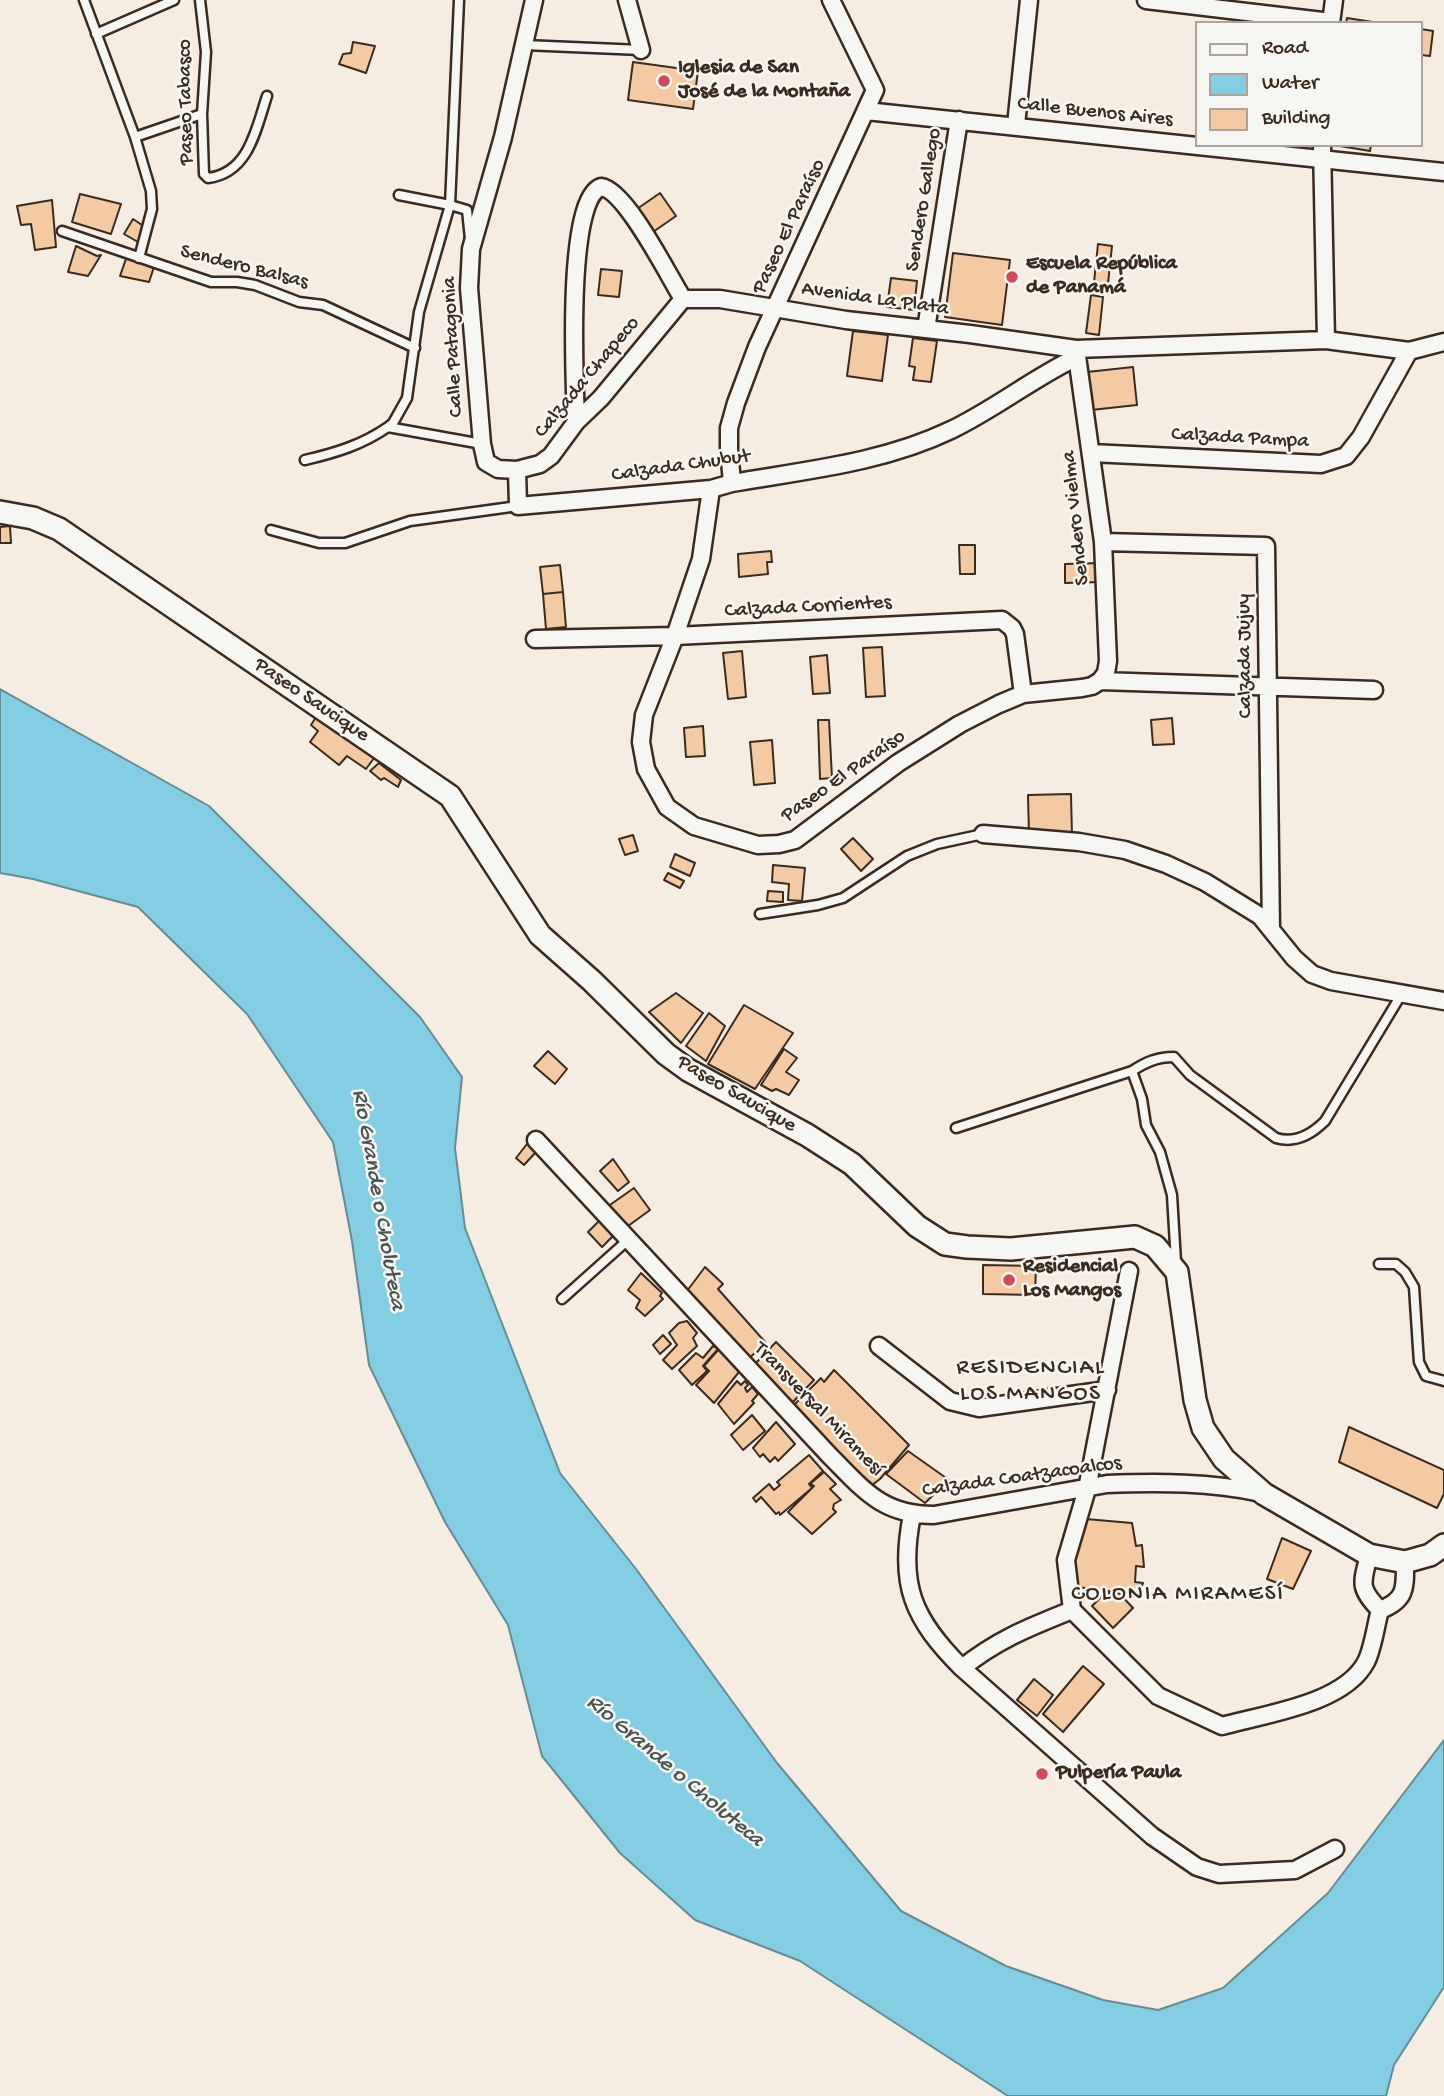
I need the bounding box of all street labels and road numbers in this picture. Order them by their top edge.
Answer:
street label: Paseo Tabasco [173,39,201,165]
street label: Calle Buenos Aires [1016,92,1174,134]
street label: Sendero Gallego [901,126,949,274]
street label: Paseo El Paraíso [748,156,832,298]
street label: Sendero Balsas [177,240,311,296]
street label: Calle Patagonia [438,276,470,418]
street label: Avenida La Plata [800,277,950,323]
street label: Calzada Chapeco [530,312,646,444]
street label: Calzada Pampa [1171,423,1309,455]
street label: Calzada Chubut [610,445,752,489]
street label: Sendero Vielma [1057,449,1097,587]
street label: Calzada Corrientes [724,591,892,625]
street label: Calzada Jujuy [1232,593,1260,719]
street label: Paseo Saucique [248,653,374,749]
street label: Paseo El Paraíso [777,725,911,829]
street label: Paseo Saucique [672,1051,800,1139]
street label: Transversal Miramesí [747,1337,889,1483]
street label: Calzada Coatzacoalcos [921,1452,1123,1504]

